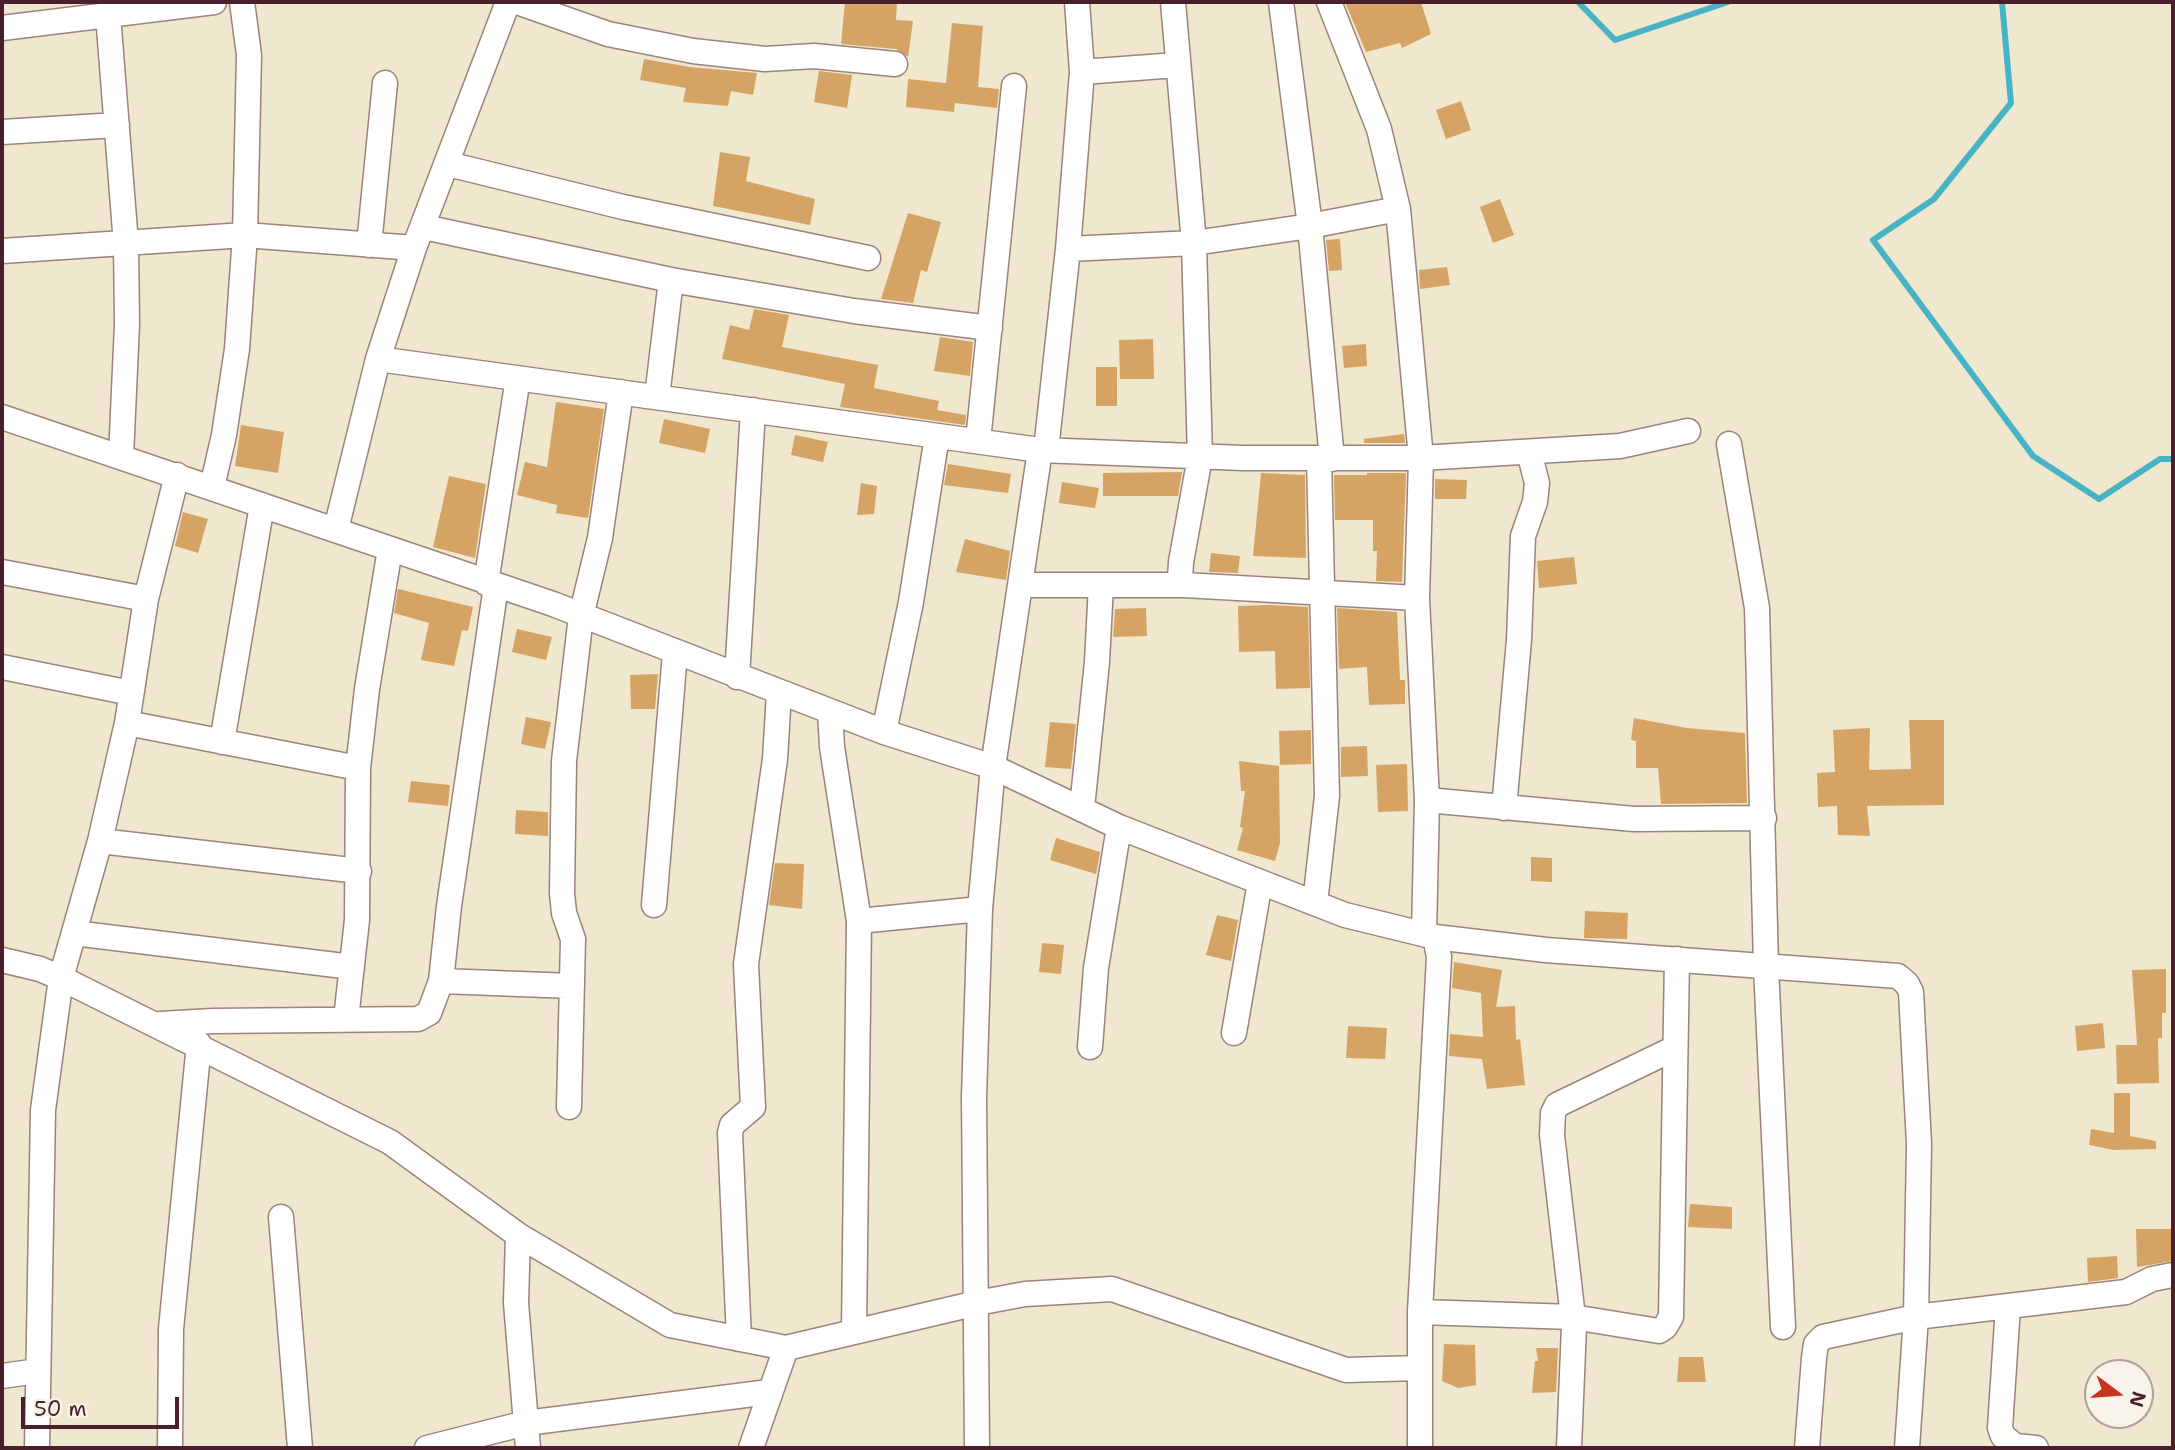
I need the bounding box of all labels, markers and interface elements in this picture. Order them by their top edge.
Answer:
north arrow [2084,1359,2154,1429]
scale bar [24,1384,182,1428]
text: N [2124,1389,2152,1410]
text: 50 m [34,1395,87,1423]

